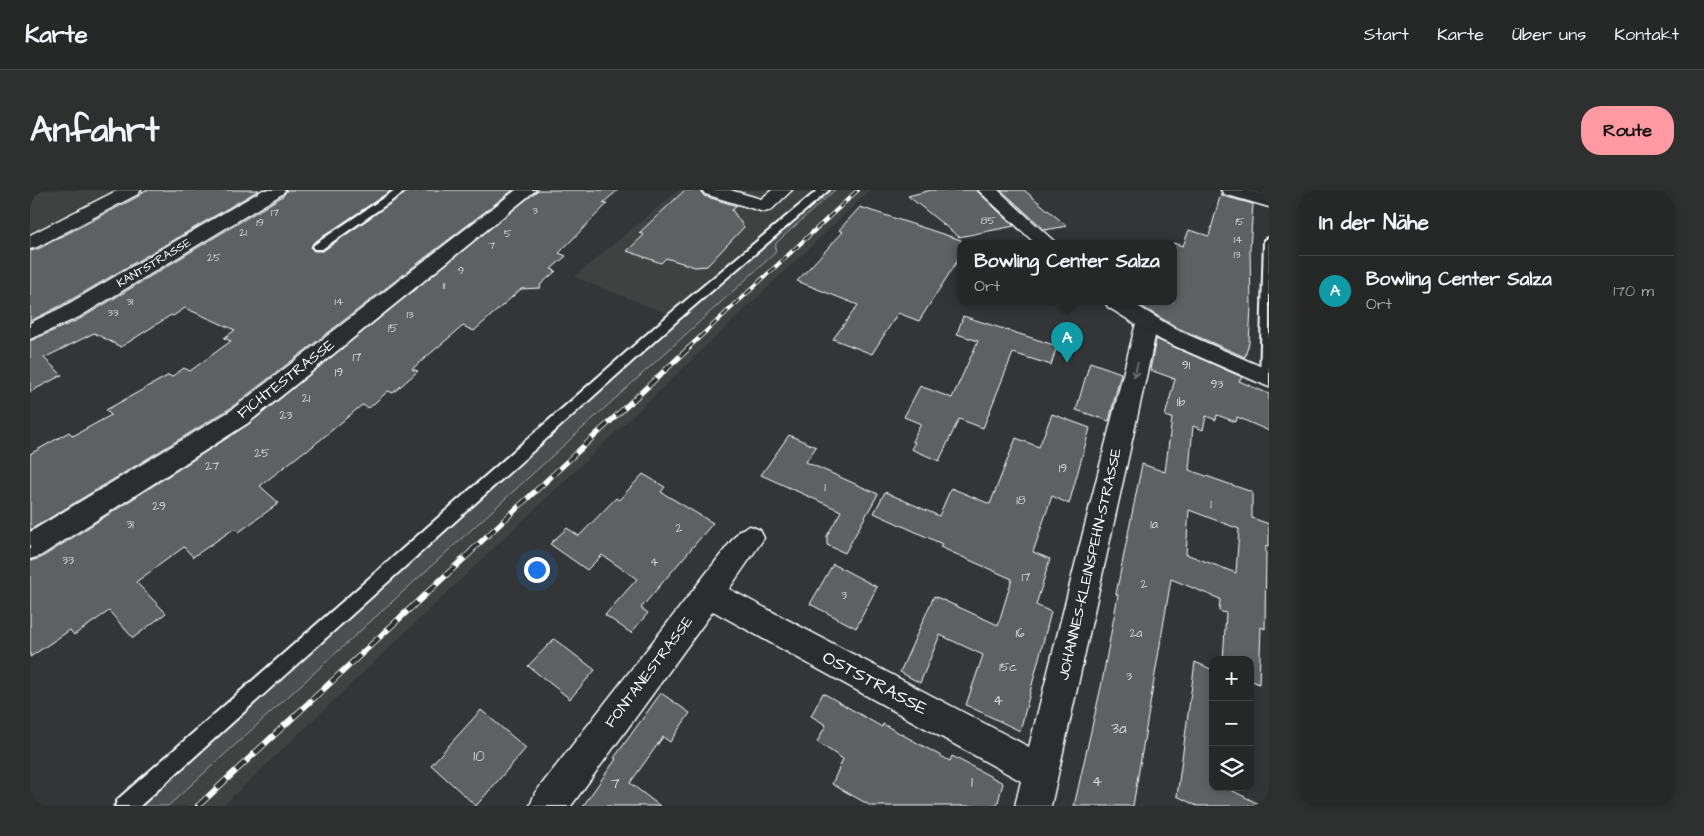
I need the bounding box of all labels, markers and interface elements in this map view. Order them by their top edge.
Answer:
text: Karte [25,18,88,52]
text: Start [1364,22,1409,47]
text: Karte [1437,22,1484,47]
text: Über uns [1512,22,1586,47]
text: Kontakt [1614,22,1679,47]
text: Anfahrt [30,106,159,155]
button: Route [1581,106,1674,155]
house number: 3 [532,203,538,218]
house number: 17 [271,205,279,220]
text: In der Nähe [1319,208,1429,237]
house number: 85 [981,213,996,228]
house number: 15 [1235,214,1245,229]
house number: 19 [256,215,264,230]
house number: 21 [239,225,247,240]
house number: 5 [504,226,512,241]
house number: 14 [1234,232,1243,247]
street label: KANTSTRASSE [114,234,194,292]
house number: 7 [489,238,496,253]
popup [957,240,1177,305]
house number: 13 [1233,247,1241,262]
text: Bowling Center Salza [974,248,1160,275]
house number: 25 [207,250,221,265]
house number: 9 [458,263,464,278]
text: Bowling Center Salza [1366,266,1552,293]
text: Ort [974,275,1000,297]
house number: 11 [443,278,446,293]
text: A [1330,280,1340,302]
text: 170 m [1613,280,1654,302]
text: Ort [1366,293,1392,315]
house number: 31 [126,294,134,309]
house number: 14 [335,294,344,309]
house number: 33 [107,305,119,320]
house number: 13 [406,307,414,322]
house number: 15 [388,320,399,337]
pin: A [1051,322,1083,363]
street label: FICHTESTRASSE [233,334,339,424]
house number: 17 [353,349,362,366]
house number: 91 [1182,357,1191,374]
one-way arrow [1131,362,1140,378]
house number: 19 [335,364,343,381]
house number: 93 [1211,376,1223,393]
house number: 21 [302,390,311,407]
house number: 1b [1177,394,1185,411]
house number: 23 [280,407,292,424]
house number: 25 [254,445,270,462]
street label: JOHANNES-KLEINSPEHN-STRASSE [1053,446,1127,682]
house number: 27 [205,458,220,475]
house number: 19 [1059,460,1067,477]
house number: 1 [824,479,826,496]
house number: 18 [1016,492,1026,509]
house number: 1 [1210,496,1212,513]
house number: 29 [152,498,166,515]
house number: 31 [126,516,134,533]
house number: 1a [1150,516,1158,533]
house number: 2 [676,520,683,537]
house number: 33 [62,552,74,569]
house number: 4 [650,554,658,571]
your location [524,557,550,583]
house number: 17 [1022,569,1031,586]
house number: 2 [1141,576,1148,593]
house number: 3 [841,587,847,604]
street label: FONTANESTRASSE [600,612,698,732]
house number: 16 [1015,625,1025,642]
house number: 2a [1130,625,1142,642]
street label: OSTSTRASSE [818,645,932,721]
map controls [1209,656,1254,791]
button: + [1209,656,1254,701]
house number: 15c [999,659,1017,676]
house number: 3 [1126,668,1132,685]
house number: 4 [993,690,1003,711]
button: − [1209,701,1254,746]
house number: 3a [1111,718,1127,739]
house number: 10 [473,746,485,767]
button: layers [1209,746,1254,791]
house number: 4 [1092,771,1102,792]
house number: 1 [971,772,973,793]
house number: 7 [610,773,620,794]

